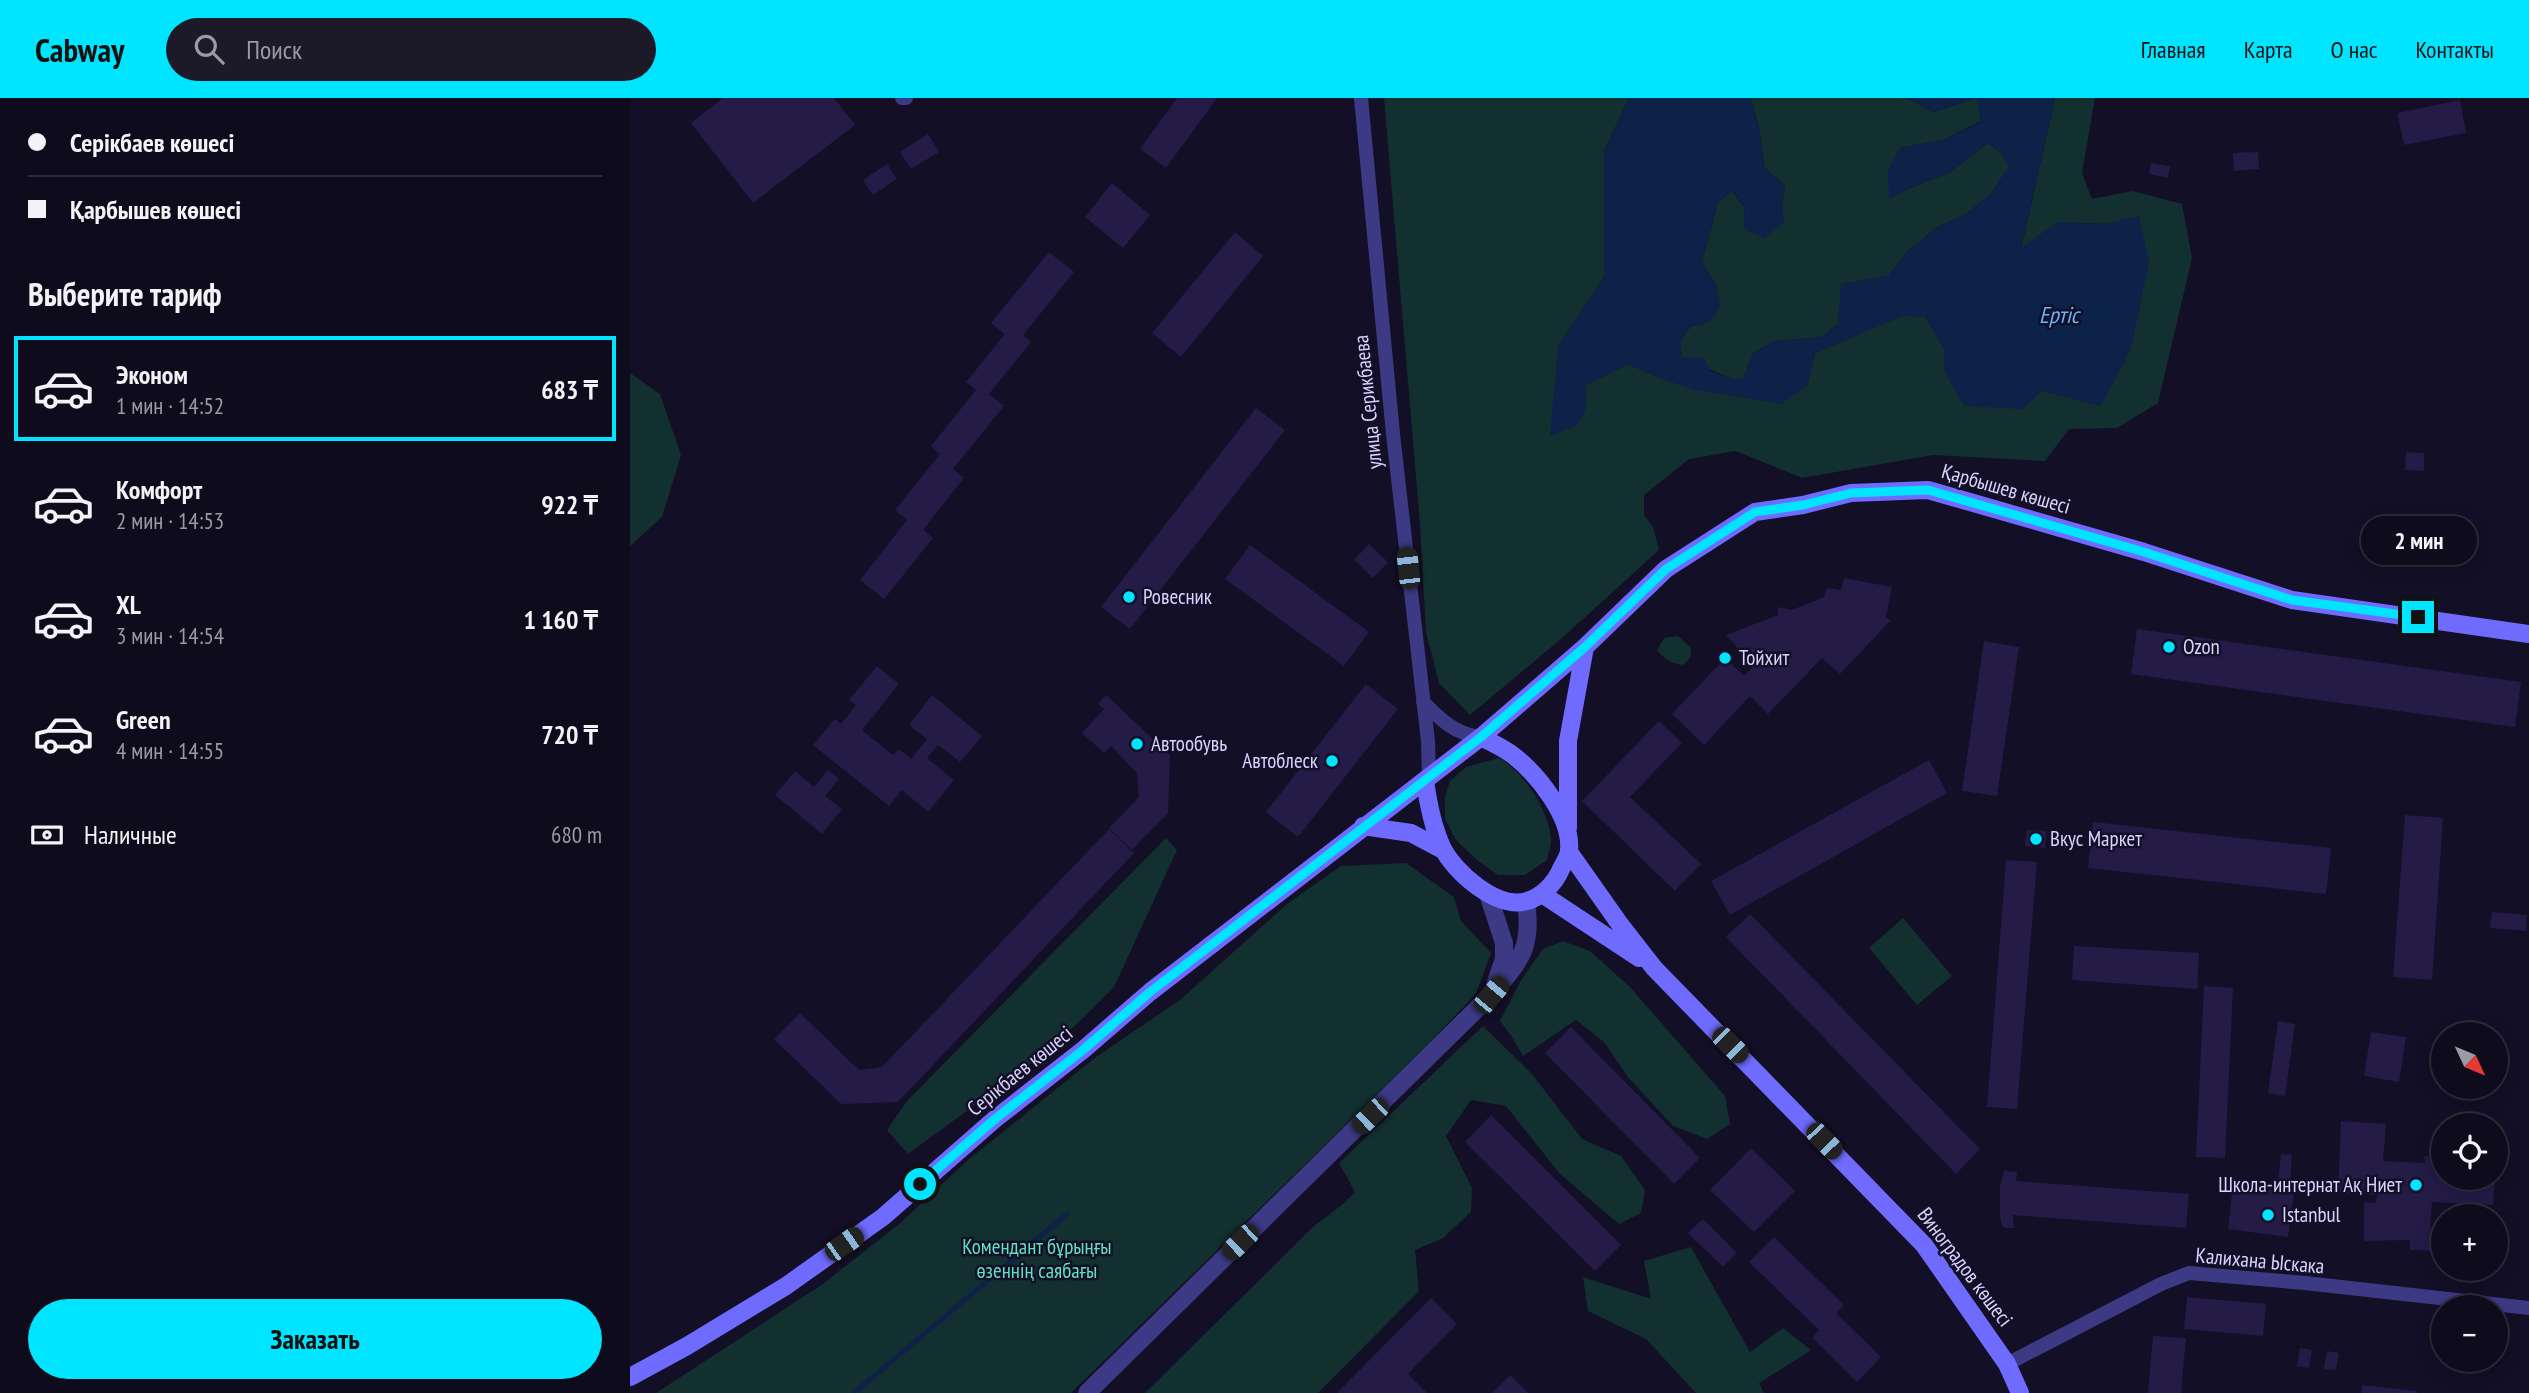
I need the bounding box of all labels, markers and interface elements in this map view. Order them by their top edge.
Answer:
search box [166,18,656,81]
text: Cabway [35,28,124,71]
icon: search [190,30,228,68]
text: Поиск [246,33,302,66]
text: Главная [2141,34,2206,65]
text: Карта [2244,34,2293,65]
text: О нас [2331,34,2377,65]
text: Контакты [2415,34,2494,65]
text: Серікбаев көшесі [70,126,234,159]
text: Қарбышев көшесі [70,193,241,226]
text: Выберите тариф [28,273,222,315]
water label: Ертіс [2039,300,2082,329]
street label: улица Серикбаева [1347,334,1388,470]
icon: car [32,357,95,420]
text: Эконом [116,358,188,391]
text: 683 ₸ [541,373,598,406]
text: 1 мин · 14:52 [116,391,224,420]
street label: Қарбышев көшесі [1939,457,2074,520]
icon: car [32,472,95,535]
text: Комфорт [116,473,202,506]
text: 922 ₸ [541,488,598,521]
text: 2 мин · 14:53 [116,506,224,535]
callout: 2 мин [2360,516,2476,564]
text: 2 мин [2394,526,2444,555]
car [1396,546,1421,590]
place label: Ровесник [1143,583,1212,610]
icon: car [32,587,95,650]
text: XL [116,588,141,621]
marker: Ровесник [1121,589,1137,605]
route end [2402,601,2434,633]
text: 1 160 ₸ [523,603,598,636]
text: 3 мин · 14:54 [116,621,224,650]
place label: Ozon [2183,633,2220,660]
marker: Ozon [2161,639,2177,655]
place label: Тойхит [1739,644,1789,671]
marker: Тойхит [1717,650,1733,666]
icon: car [32,702,95,765]
text: Green [116,703,171,736]
text: 720 ₸ [541,718,598,751]
place label: Автообувь [1151,730,1227,757]
text: 4 мин · 14:55 [116,736,224,765]
marker: Автообувь [1129,736,1145,752]
place label: Автоблеск [1242,747,1318,774]
marker: Автоблеск [1324,753,1340,769]
icon: cash [28,816,66,854]
text: Наличные [84,818,177,851]
text: 680 m [551,820,602,849]
place label: Вкус Маркет [2050,825,2142,852]
marker: Вкус Маркет [2028,831,2044,847]
car [1470,972,1513,1018]
street label: Серікбаев көшесі [961,1020,1078,1122]
north arrow [2431,1022,2508,1099]
map controls [2431,1022,2508,1372]
car [1708,1023,1753,1067]
car [1348,1094,1393,1138]
button: locate [2431,1113,2508,1190]
car [1802,1119,1847,1163]
route start [904,1168,936,1200]
place label: Школа-интернат Ақ Ниет [2218,1171,2402,1198]
marker: Школа-интернат Ақ Ниет [2408,1177,2424,1193]
place label: Istanbul [2282,1201,2341,1228]
street label: Виноградов көшесі [1912,1202,2019,1332]
button: + [2431,1204,2508,1281]
marker: Istanbul [2260,1207,2276,1223]
car [1218,1220,1263,1264]
car [821,1223,868,1265]
park label: Комендант бұрыңғы өзеннің саябағы [962,1233,1112,1284]
street label: Калихана Ыскака [2195,1241,2326,1280]
button: − [2431,1295,2508,1372]
button: Заказать [28,1299,602,1379]

